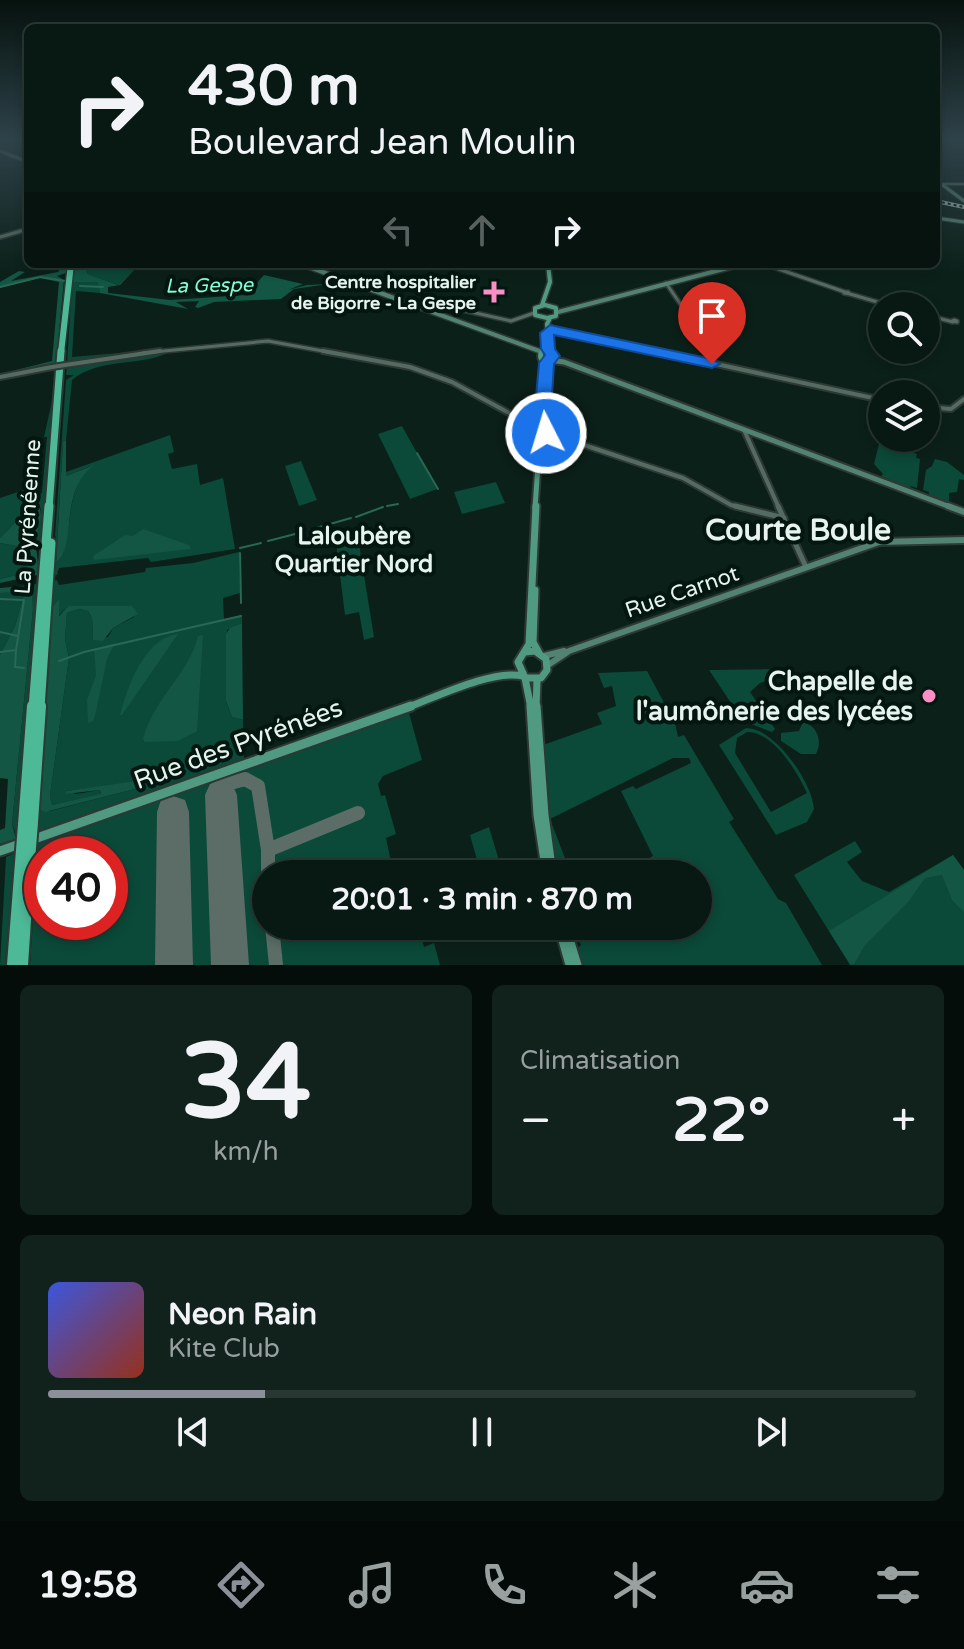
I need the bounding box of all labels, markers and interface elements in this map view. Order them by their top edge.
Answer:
text: 430 m [188,53,359,120]
icon: right [56,56,160,160]
text: Boulevard Jean Moulin [188,121,577,164]
icon: left [376,208,420,252]
icon: ahead [460,208,504,252]
icon: right [544,208,588,252]
place label: Centre hospitalier de Bigorre - La Gespe [291,271,477,314]
water label: La Gespe [165,273,255,299]
marker: Centre hospitalier de Bigorre - La Gespe [483,281,505,303]
pin [678,282,746,364]
map controls [868,292,940,452]
button: search [868,292,940,364]
icon: arrive [690,294,734,338]
button: layers [868,380,940,452]
position arrow [504,391,588,475]
street label: La Pyrénéenne [10,439,46,595]
district label: Courte Boule [705,512,891,549]
district label: Laloubère Quartier Nord [275,522,433,579]
street label: Rue Carnot [622,560,742,624]
place label: Chapelle de l'aumônerie des lycées [636,666,913,727]
marker: Chapelle de l'aumônerie des lycées [920,687,938,705]
street label: Rue des Pyrénées [129,692,347,796]
speed limit sign: 40 [24,836,128,940]
text: 20:01 · 3 min · 870 m [331,881,633,918]
text: 34 [181,1021,311,1146]
text: Climatisation [520,1045,680,1076]
text: 22° [672,1085,770,1157]
text: − [520,1095,551,1148]
text: + [891,1095,916,1148]
text: km/h [213,1136,279,1167]
text: Neon Rain [168,1296,317,1333]
text: Kite Club [168,1333,280,1364]
icon: previous [171,1410,215,1454]
icon: pause [460,1410,504,1454]
icon: next [749,1410,793,1454]
icon: directions [213,1557,269,1613]
icon: music [344,1557,400,1613]
icon: phone [476,1557,532,1613]
icon: climate [607,1557,663,1613]
icon: car [739,1557,795,1613]
icon: filters [870,1557,926,1613]
text: 19:58 [38,1564,138,1607]

